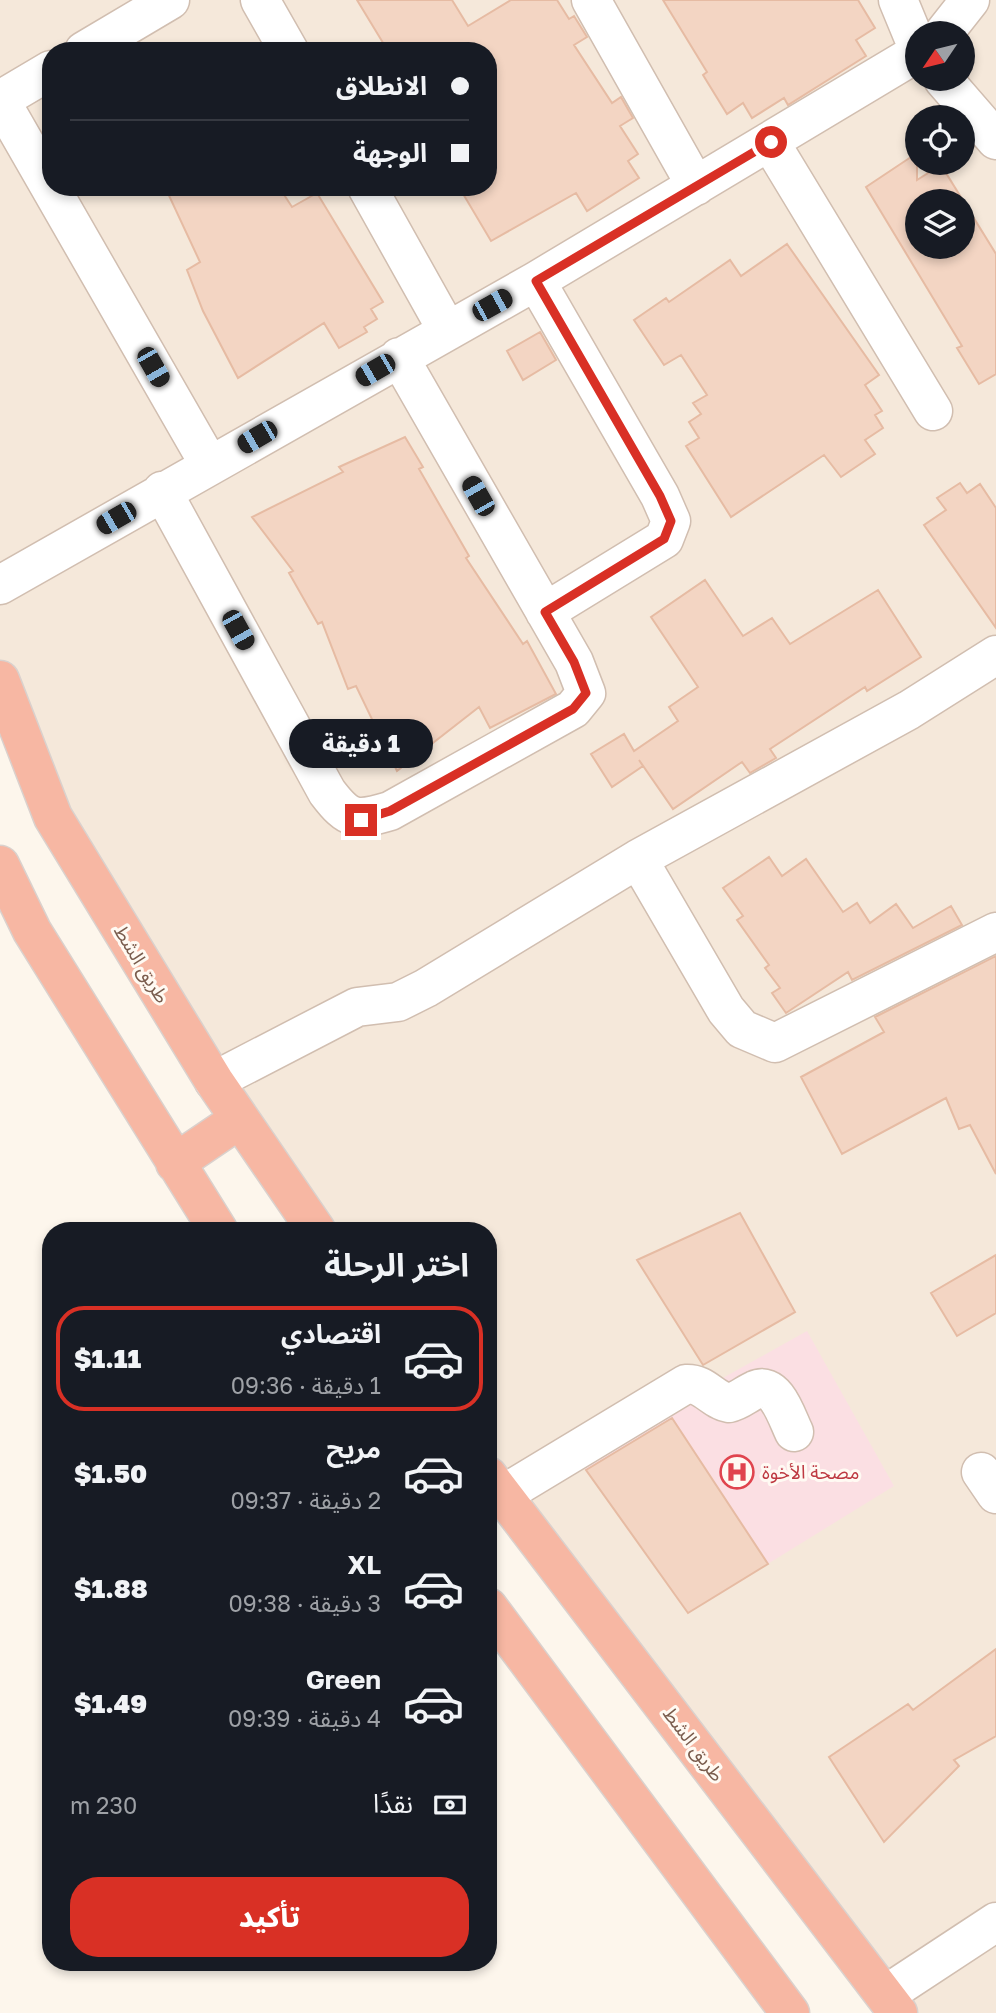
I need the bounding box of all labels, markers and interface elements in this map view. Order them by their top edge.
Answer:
north arrow [905,21,975,91]
map controls [905,21,975,259]
text: الانطلاق [336,70,427,101]
button: locate [905,105,975,175]
route start [755,126,787,158]
text: الوجهة [353,137,427,168]
button: layers [905,189,975,259]
car [469,286,516,324]
car [134,344,173,390]
car [352,350,399,390]
car [234,417,281,457]
car [459,473,498,519]
car [93,498,140,538]
car [219,607,258,653]
callout: 1 دقيقة [289,718,433,768]
text: 1 دقيقة [322,729,400,757]
route end [345,804,377,836]
street label: طريق الشط [109,921,175,1008]
text: اختر الرحلة [324,1245,469,1283]
text: اقتصادي [281,1318,381,1349]
icon: car [402,1327,465,1390]
text: $1.11 [74,1343,141,1374]
text: 1 دقيقة · 09:36 [231,1371,381,1399]
text: مريح [326,1433,381,1464]
icon: car [402,1442,465,1505]
hospital icon: مصحة الأخوة [718,1453,756,1491]
text: $1.50 [74,1458,147,1489]
place label: مصحة الأخوة [762,1460,860,1484]
text: 2 دقيقة · 09:37 [230,1486,381,1514]
text: XL [347,1549,381,1580]
icon: car [402,1557,465,1620]
text: $1.88 [74,1573,148,1604]
text: 3 دقيقة · 09:38 [228,1589,381,1617]
text: Green [306,1664,381,1695]
icon: car [402,1672,465,1735]
text: $1.49 [74,1688,147,1719]
street label: طريق الشط [658,1702,730,1786]
text: 4 دقيقة · 09:39 [228,1704,381,1732]
icon: cash [431,1786,469,1824]
text: نقدًا [373,1788,413,1819]
text: 230 m [70,1791,137,1819]
button: تأكيد [70,1877,469,1957]

